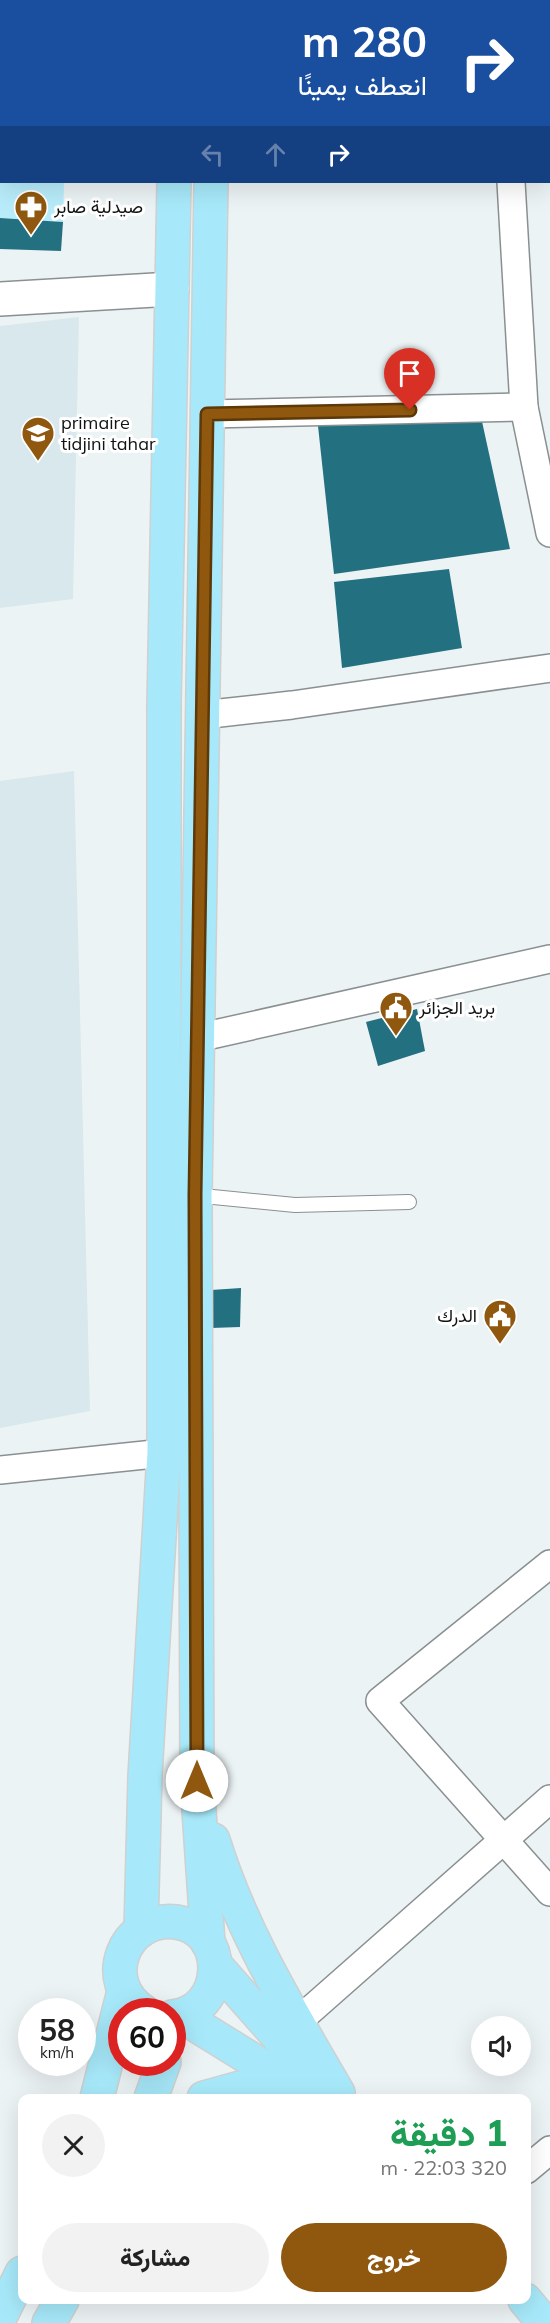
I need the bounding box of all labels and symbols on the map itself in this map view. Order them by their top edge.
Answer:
pharmacy icon: صيدلية صابر [13,189,49,236]
place label: صيدلية صابر [53,195,143,218]
pin [384,348,435,410]
place label: primaire tidjini tahar [61,411,156,455]
school or university icon: primaire tidjini tahar [20,415,56,462]
public building icon: بريد الجزائر [378,990,414,1037]
place label: بريد الجزائر [418,996,495,1019]
public building icon: الدرك [482,1298,518,1345]
place label: الدرك [437,1304,477,1327]
position arrow [165,1749,229,1813]
speed limit sign: 60 [108,1998,186,2076]

